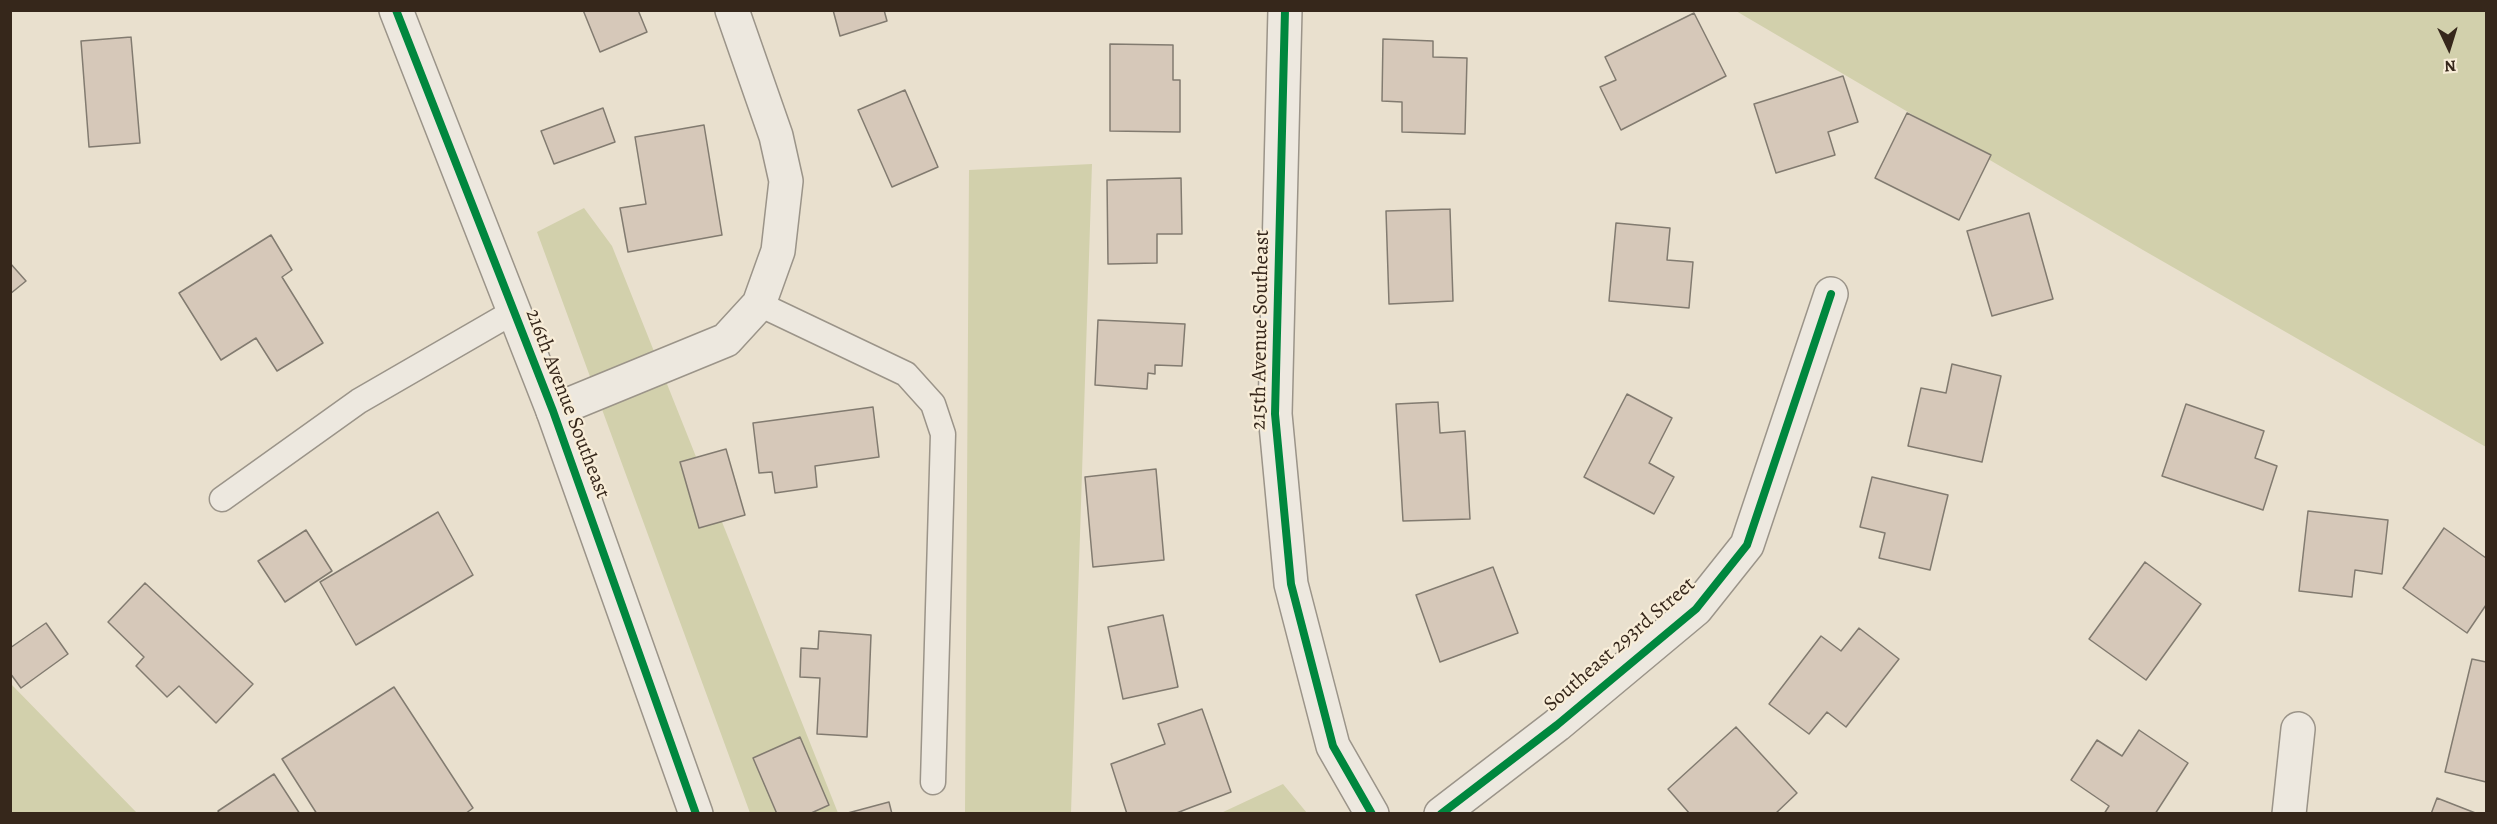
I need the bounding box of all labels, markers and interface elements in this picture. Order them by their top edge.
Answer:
north arrow [2419,18,2479,78]
text: N [2444,55,2457,77]
street label: 215th Avenue Southeast [1247,230,1275,430]
street label: 216th Avenue Southeast [519,306,615,502]
street label: Southeast 293rd Street [1539,572,1701,718]

